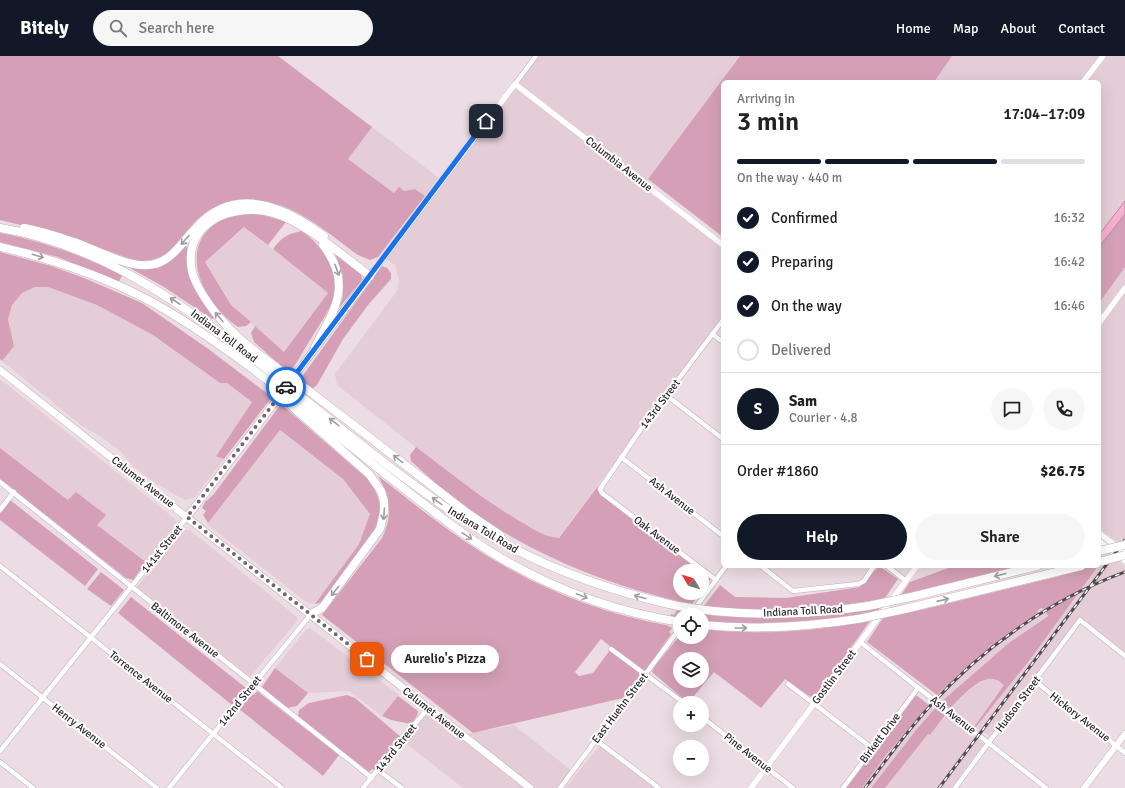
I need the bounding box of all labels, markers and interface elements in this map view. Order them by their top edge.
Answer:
search box [93,10,373,46]
text: Bitely [20,16,69,40]
icon: search [107,17,129,39]
text: Search here [139,19,214,37]
text: Home [896,20,931,37]
text: Map [953,20,978,37]
text: About [1000,20,1036,37]
text: Contact [1058,20,1105,37]
text: Arriving in [737,91,795,107]
pin [469,104,503,138]
text: 17:04–17:09 [1004,105,1085,123]
text: 3 min [737,106,799,138]
icon: home [475,110,497,132]
street label: Columbia Avenue [583,134,655,194]
text: On the way · 440 m [737,170,842,186]
icon: check [737,207,759,229]
text: Confirmed [771,209,838,227]
text: 16:32 [1053,210,1085,226]
one-way arrow [180,234,189,245]
icon: check [737,251,759,273]
one-way arrow [31,253,44,260]
text: Preparing [771,253,834,271]
text: 16:42 [1053,254,1085,270]
one-way arrow [334,263,341,276]
icon: check [737,295,759,317]
one-way arrow [169,296,181,304]
text: On the way [771,297,842,315]
text: 16:46 [1053,298,1085,314]
street label: Indiana Toll Road [188,307,260,365]
one-way arrow [215,312,224,323]
text: Delivered [771,341,831,359]
courier [266,367,306,407]
icon: car [275,376,297,398]
street label: 143rd Street [637,377,683,431]
button: chat [991,388,1033,430]
button: phone [1043,388,1085,430]
text: Sam [789,392,817,410]
text: S [754,400,762,418]
text: Courier · 4.8 [789,410,858,426]
one-way arrow [328,417,339,426]
street label: Calumet Avenue [109,453,177,511]
one-way arrow [392,455,403,463]
text: Order #1860 [737,462,819,480]
text: $26.75 [1040,462,1085,480]
street label: Ash Avenue [647,474,697,518]
one-way arrow [432,497,443,505]
street label: Indiana Toll Road [445,504,521,556]
one-way arrow [380,508,387,521]
street label: Oak Avenue [631,513,683,557]
button: Help [737,514,907,560]
button: Share [915,514,1085,560]
street label: 141st Street [139,522,185,575]
one-way arrow [461,532,473,540]
north arrow [673,564,709,600]
map controls [673,564,709,776]
one-way arrow [993,572,1006,580]
one-way arrow [331,585,339,596]
one-way arrow [575,593,587,601]
one-way arrow [634,593,647,601]
one-way arrow [936,596,949,604]
street label: Baltimore Avenue [148,599,222,661]
street label: Indiana Toll Road [763,602,843,620]
button: locate [673,608,709,644]
one-way arrow [734,624,747,632]
pin [350,642,384,676]
callout: Aurelio's Pizza [391,645,499,673]
street label: Gostlin Street [809,647,859,707]
street label: Torrence Avenue [107,648,175,706]
icon: bag [356,648,378,670]
text: Aurelio's Pizza [404,651,486,667]
button: layers [673,652,709,688]
street label: East Huehn Street [589,670,651,746]
street label: 142nd Street [216,673,264,729]
street label: Hudson Street [993,673,1043,735]
street label: Calumet Avenue [400,684,468,742]
street label: Hickory Avenue [1047,689,1113,745]
street label: Ash Avenue [928,693,978,737]
button: + [673,696,709,732]
street label: Henry Avenue [49,701,109,751]
street label: Birkett Drive [857,710,903,766]
street label: 143rd Street [372,721,420,775]
street label: Pine Avenue [721,730,775,776]
button: − [673,740,709,776]

